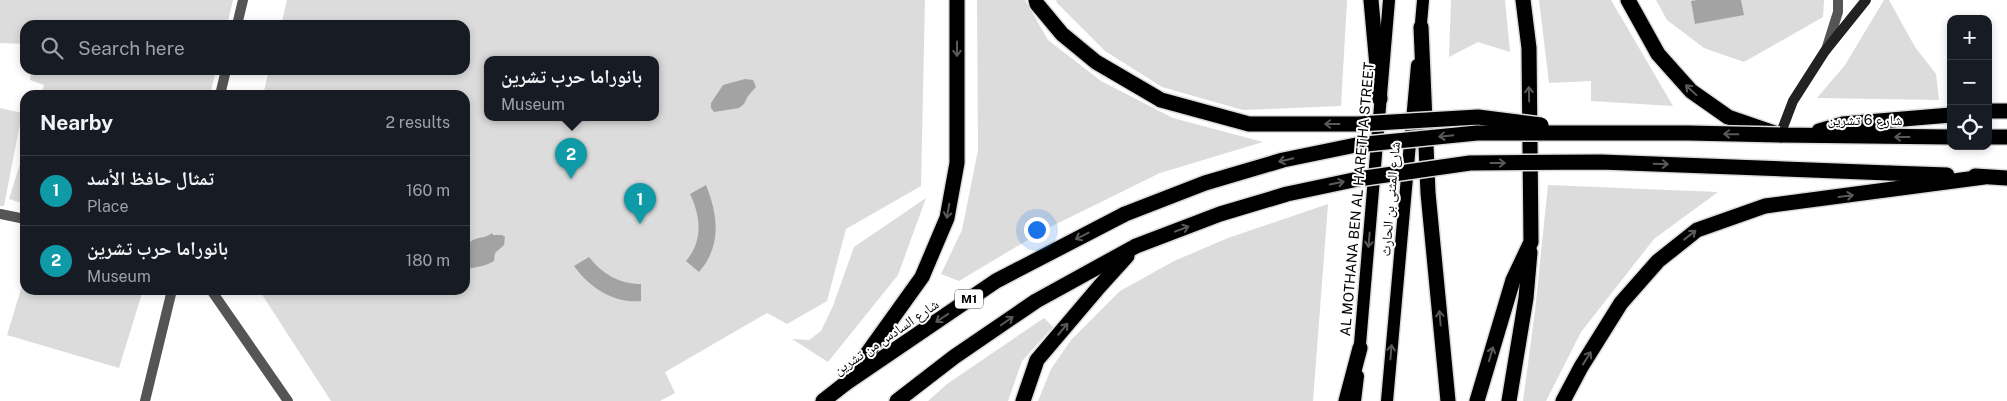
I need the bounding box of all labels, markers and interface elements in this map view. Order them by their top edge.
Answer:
map controls [1947,15,1992,150]
button: + [1947,15,1992,60]
search box [20,20,470,75]
icon: search [38,34,66,62]
text: Search here [78,37,185,59]
one-way arrow [952,40,962,57]
popup [484,56,659,121]
button: − [1947,60,1992,105]
street label: AL MOTHANA BEN AL HARETHA STREET [1337,61,1377,337]
text: بانوراما حرب تشرين [501,65,642,87]
one-way arrow [1684,84,1697,95]
one-way arrow [1524,86,1534,102]
text: Museum [501,95,565,114]
button: locate [1947,105,1992,150]
text: Nearby [40,110,113,135]
street label: شارع 6 تشرين [1828,112,1902,130]
text: 2 results [385,113,450,132]
one-way arrow [1325,119,1341,129]
one-way arrow [1723,129,1740,139]
one-way arrow [1439,132,1455,141]
one-way arrow [1894,132,1910,142]
pin: 2 [555,138,587,179]
street label: شارع المثنى بن الحارث [1377,141,1405,257]
one-way arrow [1278,156,1294,165]
one-way arrow [1490,158,1506,168]
one-way arrow [1652,159,1669,169]
text: تمثال حافظ الأسد [87,167,214,189]
one-way arrow [1329,178,1345,187]
text: 1 [53,181,59,200]
text: 160 m [406,181,450,200]
pin: 1 [624,183,656,224]
one-way arrow [1838,191,1854,201]
text: Place [87,197,129,216]
one-way arrow [943,202,953,218]
your location [1024,217,1050,243]
one-way arrow [1174,223,1189,233]
one-way arrow [1684,230,1697,241]
one-way arrow [1075,232,1090,241]
one-way arrow [1364,232,1373,248]
text: بانوراما حرب تشرين [87,237,228,259]
text: 2 [51,251,61,270]
text: 180 m [406,251,450,270]
text: Museum [87,267,151,286]
road number: M1 [955,290,983,308]
street label: شارع السادس من تشرين [830,296,943,380]
one-way arrow [1435,310,1445,326]
one-way arrow [935,313,949,323]
one-way arrow [1000,316,1014,326]
one-way arrow [1057,323,1068,336]
one-way arrow [1387,345,1396,361]
one-way arrow [1486,347,1496,363]
one-way arrow [1582,352,1592,366]

